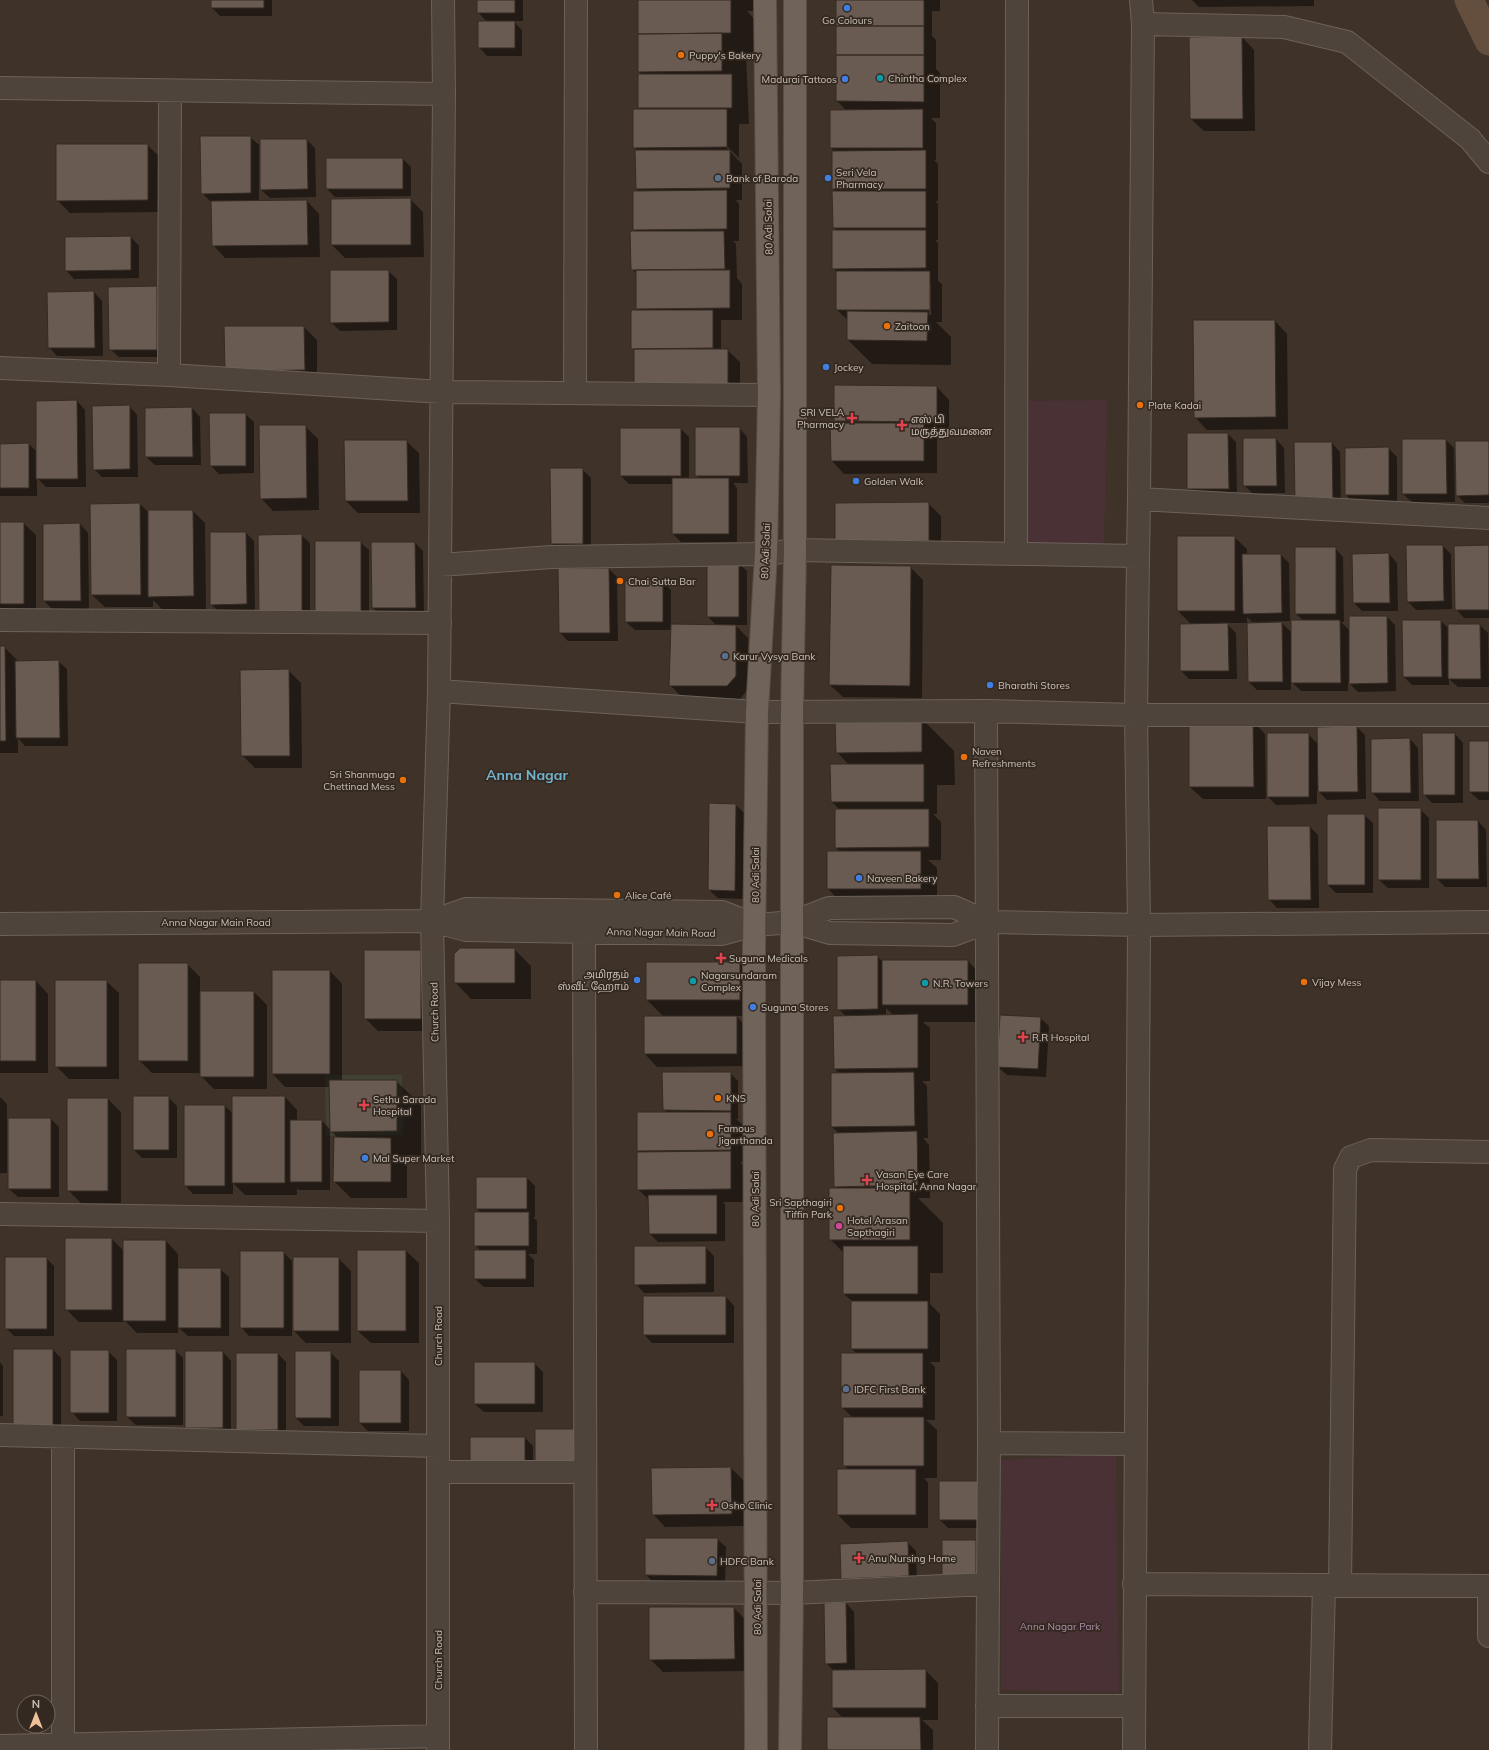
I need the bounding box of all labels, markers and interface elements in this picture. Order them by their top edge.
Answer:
marker: Go Colours [842,3,852,13]
place label: Go Colours [822,14,872,27]
place label: Puppy's Bakery [689,49,761,62]
marker: Puppy's Bakery [676,50,686,60]
place label: Chintha Complex [888,72,968,85]
place label: Madurai Tattoos [762,73,837,86]
marker: Chintha Complex [875,73,885,83]
marker: Madurai Tattoos [840,74,850,84]
place label: Seri Vela Pharmacy [836,166,884,191]
place label: Bank of Baroda [726,172,798,185]
marker: Bank of Baroda [713,173,723,183]
marker: Seri Vela Pharmacy [823,173,833,183]
street label: 80 Adi Salai [762,199,775,255]
place label: Zaitoon [895,320,930,333]
marker: Zaitoon [882,321,892,331]
place label: Jockey [834,361,864,374]
marker: Jockey [821,362,831,372]
place label: Plate Kadai [1148,399,1201,412]
marker: Plate Kadai [1135,400,1145,410]
place label: SRI VELA Pharmacy [797,406,845,431]
marker: SRI VELA Pharmacy [847,413,857,423]
place label: எஸ் பி மருத்துவமனை [911,413,993,438]
marker: எஸ் பி மருத்துவமனை [896,419,908,431]
place label: Golden Walk [864,475,924,488]
marker: Golden Walk [851,476,861,486]
street label: 80 Adi Salai [758,523,773,579]
place label: Chai Sutta Bar [628,575,696,588]
marker: Chai Sutta Bar [615,576,625,586]
place label: Karur Vysya Bank [733,650,816,663]
marker: Karur Vysya Bank [720,651,730,661]
place label: Bharathi Stores [998,679,1070,692]
marker: Bharathi Stores [985,680,995,690]
place label: Naven Refreshments [972,745,1036,770]
marker: Naven Refreshments [959,752,969,762]
district label: Anna Nagar [486,766,569,784]
place label: Sri Shanmuga Chettinad Mess [323,768,395,793]
marker: Sri Shanmuga Chettinad Mess [398,775,408,785]
street label: 80 Adi Salai [749,847,762,903]
place label: Naveen Bakery [867,872,938,885]
marker: Naveen Bakery [854,873,864,883]
place label: Alice Café [625,889,671,902]
marker: Alice Café [612,890,622,900]
street label: Anna Nagar Main Road [161,916,271,929]
street label: Anna Nagar Main Road [606,925,716,940]
place label: Suguna Medicals [729,952,808,965]
marker: Suguna Medicals [716,953,726,963]
place label: அமிரதம் ஸ்வீட் ஹோம் [558,968,629,993]
place label: Nagarsundaram Complex [701,969,777,994]
marker: அமிரதம் ஸ்வீட் ஹோம் [632,975,642,985]
marker: Nagarsundaram Complex [688,976,698,986]
place label: Vijay Mess [1312,976,1362,989]
place label: N.R. Towers [933,977,988,990]
marker: Vijay Mess [1299,977,1309,987]
marker: N.R. Towers [920,978,930,988]
street label: Church Road [427,982,442,1042]
place label: Suguna Stores [761,1001,829,1014]
marker: Suguna Stores [748,1002,758,1012]
marker: R.R Hospital [1017,1031,1029,1043]
place label: R.R Hospital [1032,1031,1089,1044]
place label: KNS [726,1092,746,1105]
place label: Sethu Sarada Hospital [373,1093,436,1118]
marker: KNS [713,1093,723,1103]
marker: Sethu Sarada Hospital [358,1099,370,1111]
place label: Famous Jigarthanda [718,1122,773,1147]
marker: Famous Jigarthanda [705,1129,715,1139]
place label: Mal Super Market [373,1152,455,1165]
marker: Mal Super Market [360,1153,370,1163]
place label: Vasan Eye Care Hospital, Anna Nagar [876,1168,977,1193]
street label: 80 Adi Salai [749,1171,762,1227]
marker: Vasan Eye Care Hospital, Anna Nagar [861,1174,873,1186]
place label: Sri Sapthagiri Tiffin Park [769,1196,833,1221]
marker: Sri Sapthagiri Tiffin Park [835,1203,845,1213]
place label: Hotel Arasan Sapthagiri [847,1214,908,1239]
marker: Hotel Arasan Sapthagiri [834,1221,844,1231]
street label: Church Road [432,1306,445,1366]
place label: IDFC First Bank [854,1383,926,1396]
marker: IDFC First Bank [841,1384,851,1394]
marker: Osho Clinic [706,1499,718,1511]
place label: Osho Clinic [721,1499,773,1512]
marker: Anu Nursing Home [853,1552,865,1564]
place label: Anu Nursing Home [868,1552,956,1565]
place label: HDFC Bank [720,1555,775,1568]
marker: HDFC Bank [707,1556,717,1566]
street label: 80 Adi Salai [751,1579,764,1635]
park label: Anna Nagar Park [1020,1620,1101,1633]
street label: Church Road [432,1630,445,1690]
north arrow [16,1694,56,1734]
text: N [32,1697,40,1711]

